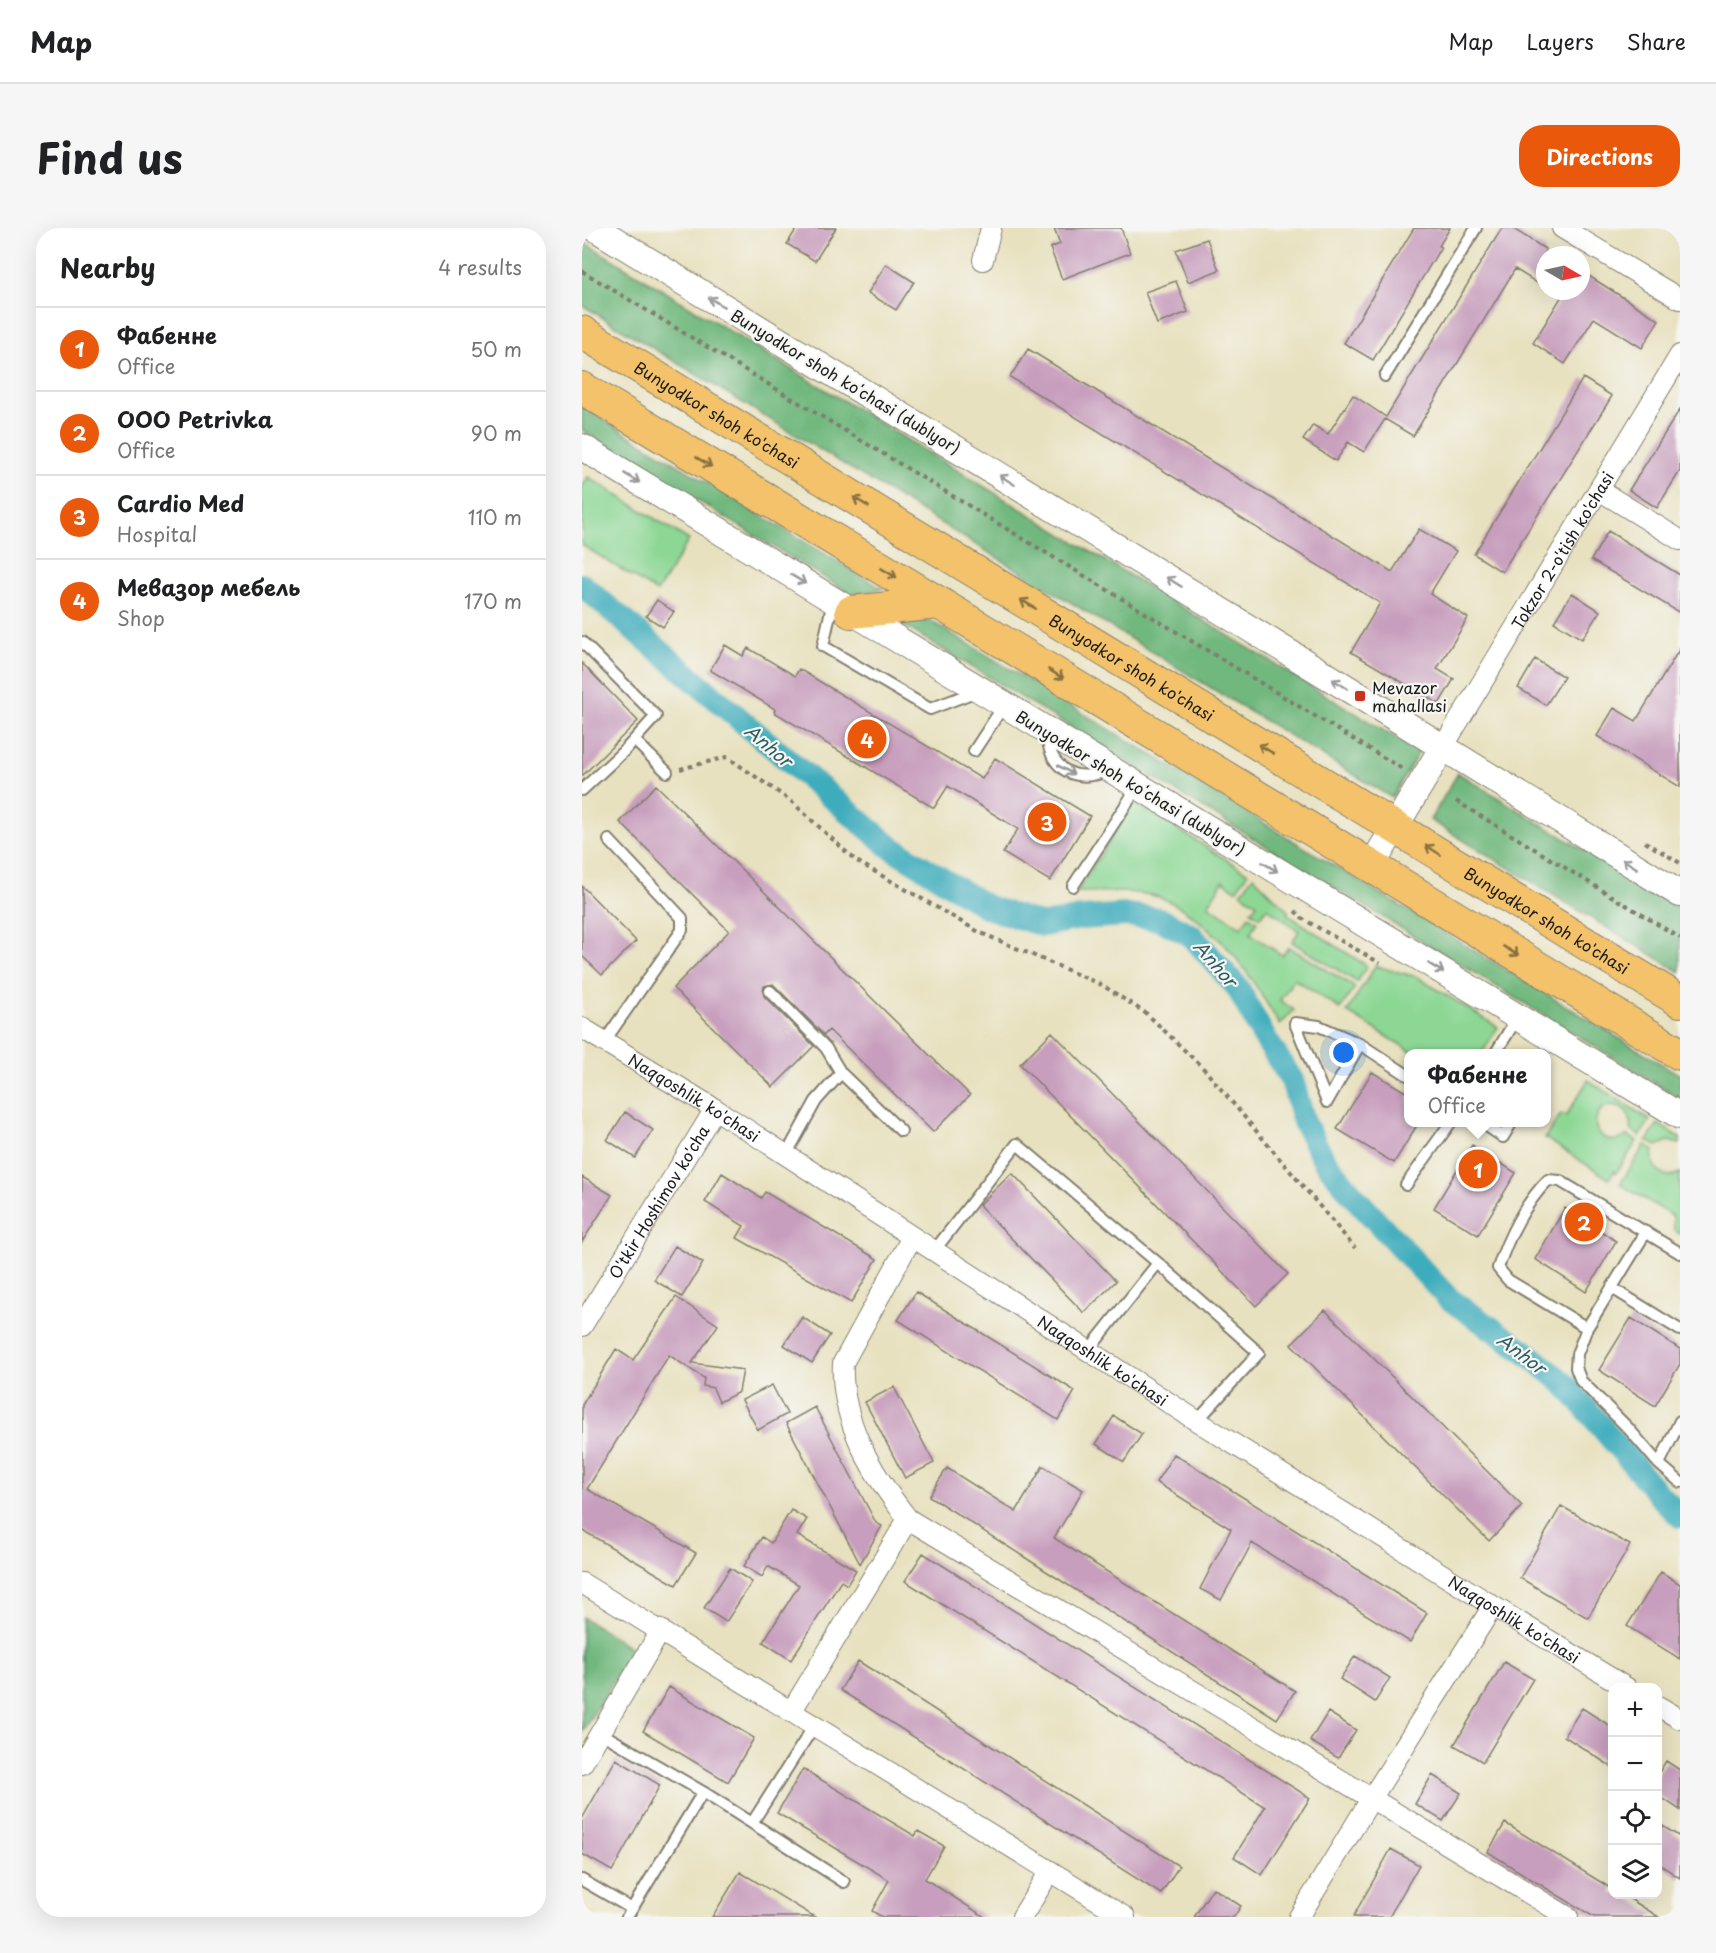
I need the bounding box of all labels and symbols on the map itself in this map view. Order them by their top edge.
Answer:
north arrow [1536,246,1590,300]
one-way arrow [708,295,725,307]
street label: Bunyodkor shoh koʻchasi (dublyor) [727,303,965,459]
street label: Bunyodkor shoh ko'chasi [630,355,804,474]
one-way arrow [695,456,712,468]
street label: Tokzor 2-o'tish ko'chasi [1505,467,1619,634]
one-way arrow [623,472,640,484]
one-way arrow [999,473,1016,486]
one-way arrow [853,496,870,508]
one-way arrow [880,567,897,579]
one-way arrow [789,574,806,586]
one-way arrow [1166,575,1183,587]
one-way arrow [1020,597,1037,609]
street label: Bunyodkor shoh ko'chasi [1045,608,1219,727]
one-way arrow [1047,668,1064,680]
place label: Mevazor mahallasi [1372,675,1447,717]
one-way arrow [1332,677,1349,689]
marker: Mevazor mahallasi [1353,689,1367,703]
street label: Bunyodkor shoh koʻchasi (dublyor) [1012,704,1250,860]
pin: 4 [848,716,886,762]
water label: Anhor [739,717,801,775]
one-way arrow [1258,742,1275,754]
one-way arrow [1057,764,1074,776]
pin: 3 [1028,800,1066,844]
one-way arrow [1425,844,1442,856]
one-way arrow [1622,857,1639,869]
street label: Bunyodkor shoh ko'chasi [1460,860,1634,979]
one-way arrow [1261,861,1278,873]
water label: Anhor [1188,933,1246,995]
one-way arrow [1502,945,1519,957]
one-way arrow [1427,963,1444,975]
your location [1329,1038,1358,1067]
street label: Naqqoshlik ko'chasi [624,1047,765,1147]
street label: O'tkir Hoshimov ko'cha [602,1120,715,1283]
pin: 1 [1458,1146,1498,1192]
pin: 2 [1564,1200,1604,1244]
street label: Naqqoshlik ko'chasi [1033,1309,1173,1411]
water label: Anhor [1492,1326,1554,1382]
street label: Naqqoshlik ko'chasi [1444,1569,1585,1669]

